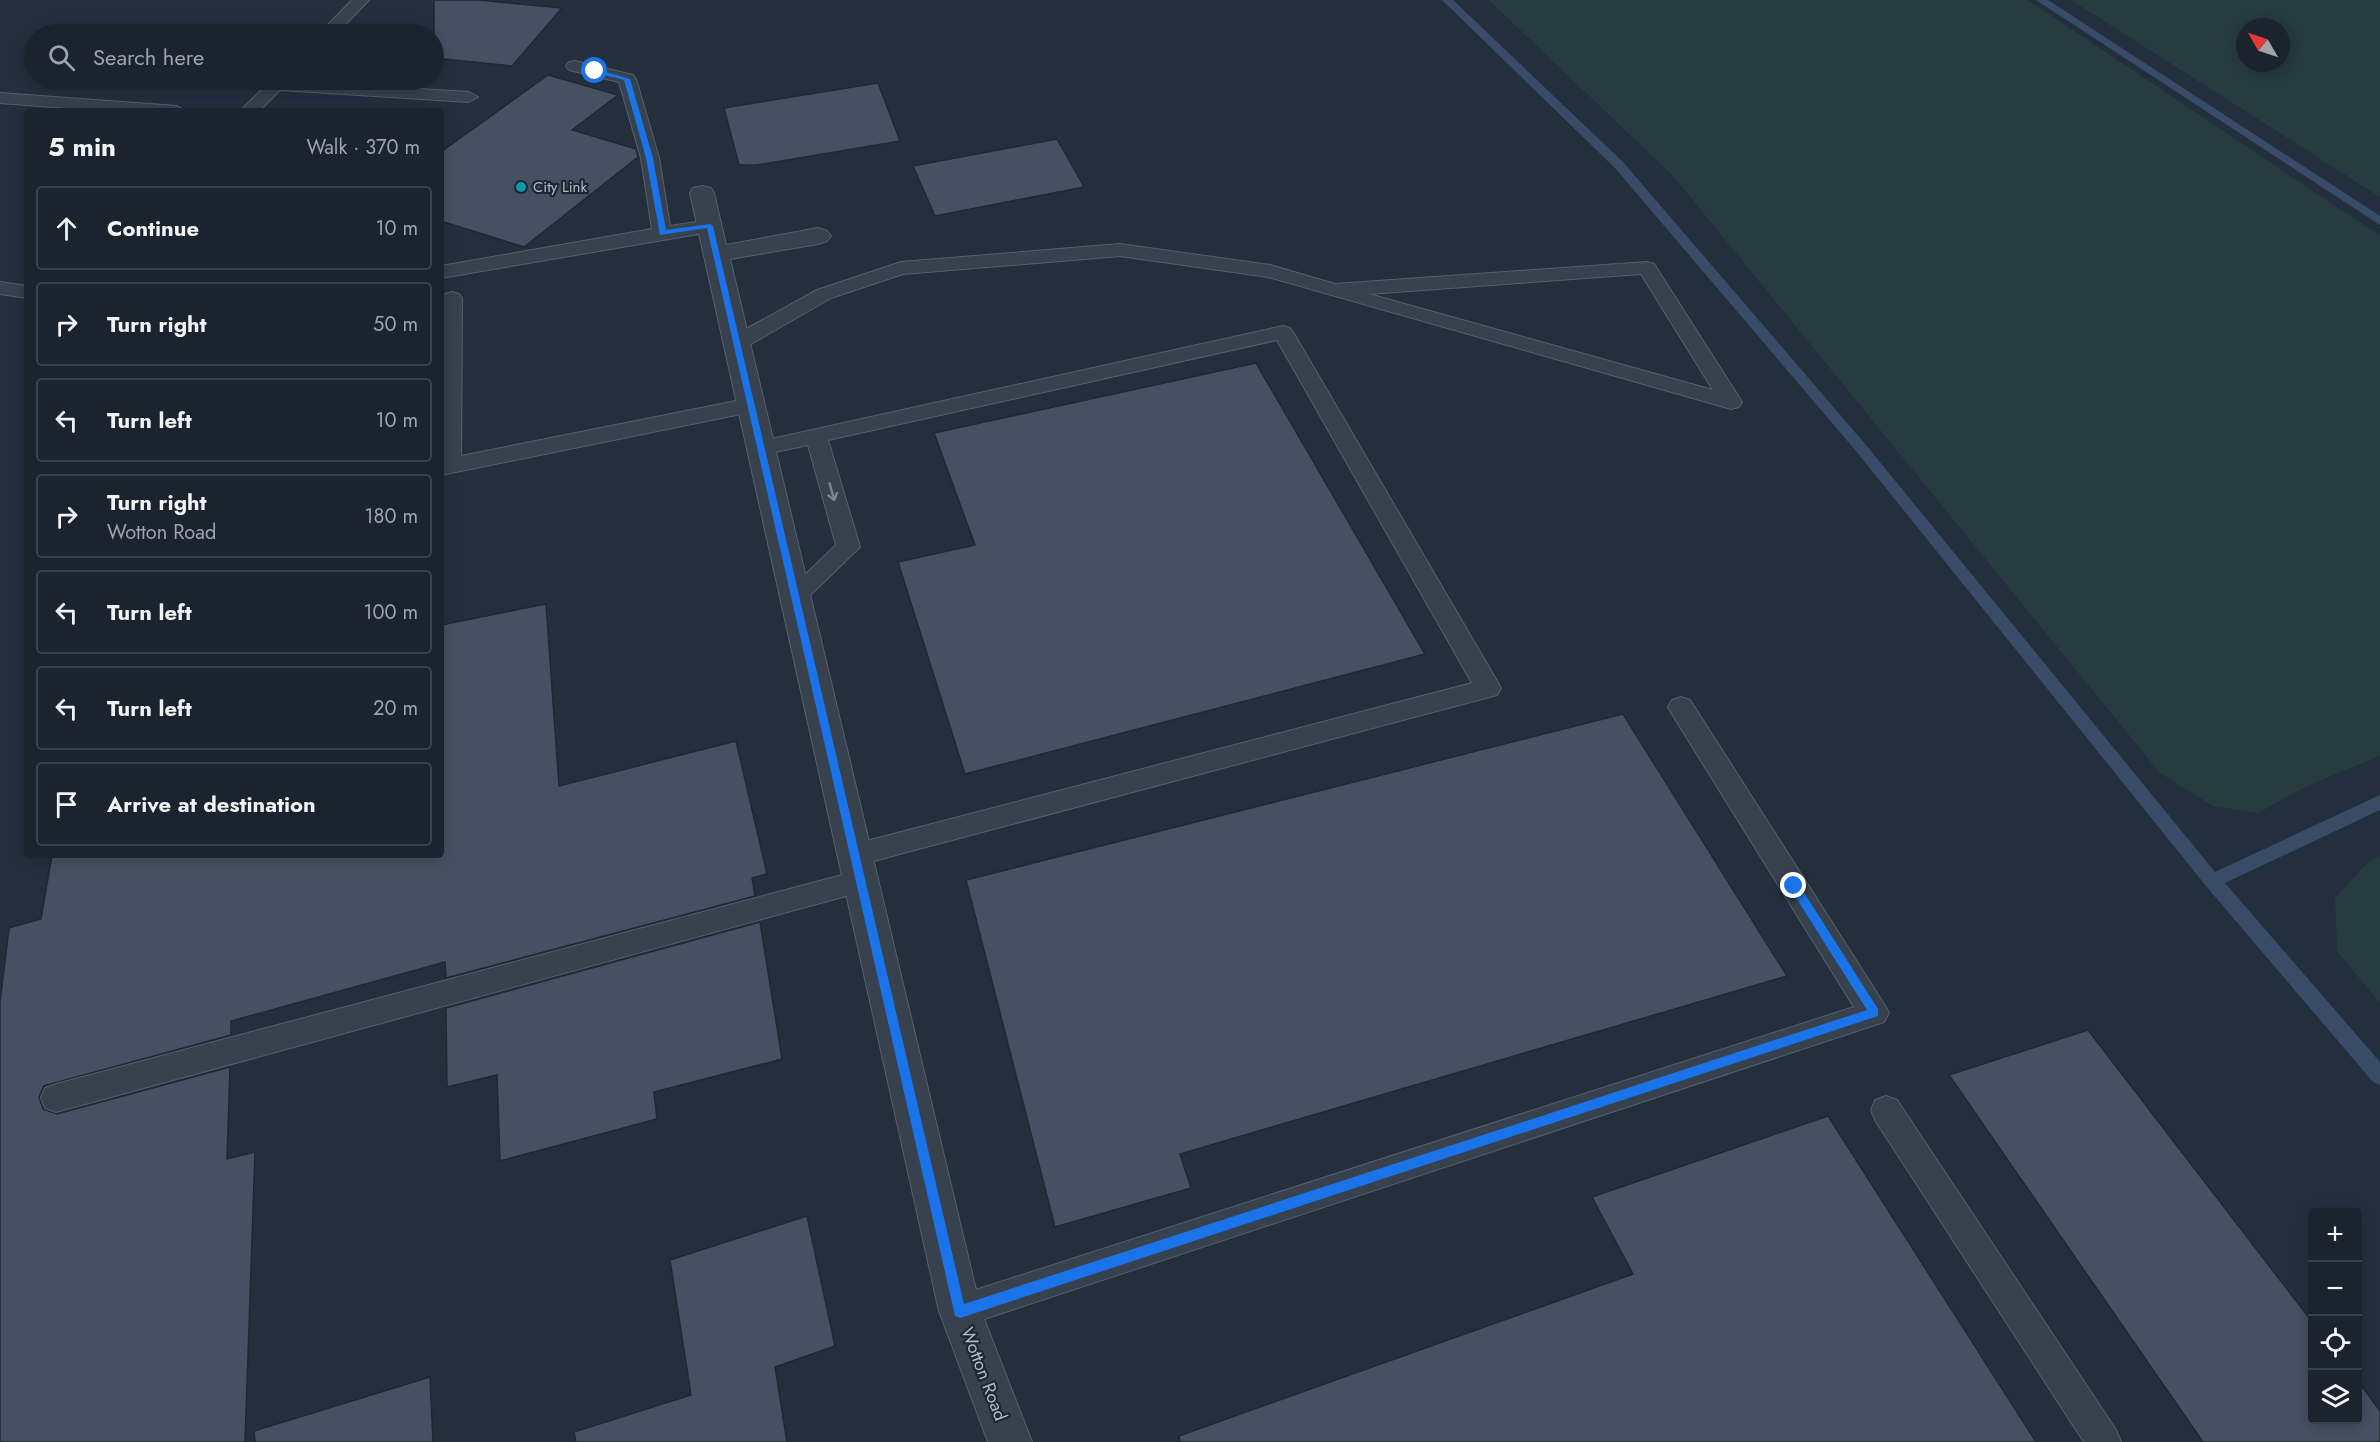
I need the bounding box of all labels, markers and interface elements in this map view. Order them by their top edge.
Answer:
north arrow [2236,18,2290,72]
search box [24,24,444,90]
icon: search [45,41,78,74]
text: Search here [93,41,204,73]
route start [581,57,607,83]
text: 5 min [48,128,116,166]
text: Walk · 370 m [306,133,420,162]
place label: City Link [533,176,587,198]
marker: City Link [514,180,528,194]
icon: ahead [50,212,83,245]
text: Continue [107,212,199,244]
text: 10 m [375,214,418,243]
icon: right [50,308,83,341]
text: Turn right [107,308,207,340]
text: 50 m [373,310,418,339]
icon: left [50,404,83,437]
text: Turn left [107,404,192,436]
text: 10 m [375,406,418,435]
one-way arrow [827,482,838,501]
text: Turn right [107,486,207,518]
icon: right [50,500,83,533]
text: 180 m [364,502,418,531]
text: Wotton Road [107,518,216,547]
icon: left [50,596,83,629]
text: Turn left [107,596,192,628]
text: 100 m [363,598,418,627]
icon: left [50,692,83,725]
text: Turn left [107,692,192,724]
text: 20 m [373,694,418,723]
icon: arrive [50,788,83,821]
text: Arrive at destination [107,788,316,820]
route end [1780,872,1806,898]
map controls [2308,1208,2362,1424]
button: + [2308,1208,2362,1262]
button: − [2308,1262,2362,1316]
button: locate [2308,1316,2362,1370]
street label: Wotton Road [954,1323,1014,1425]
button: layers [2308,1370,2362,1424]

